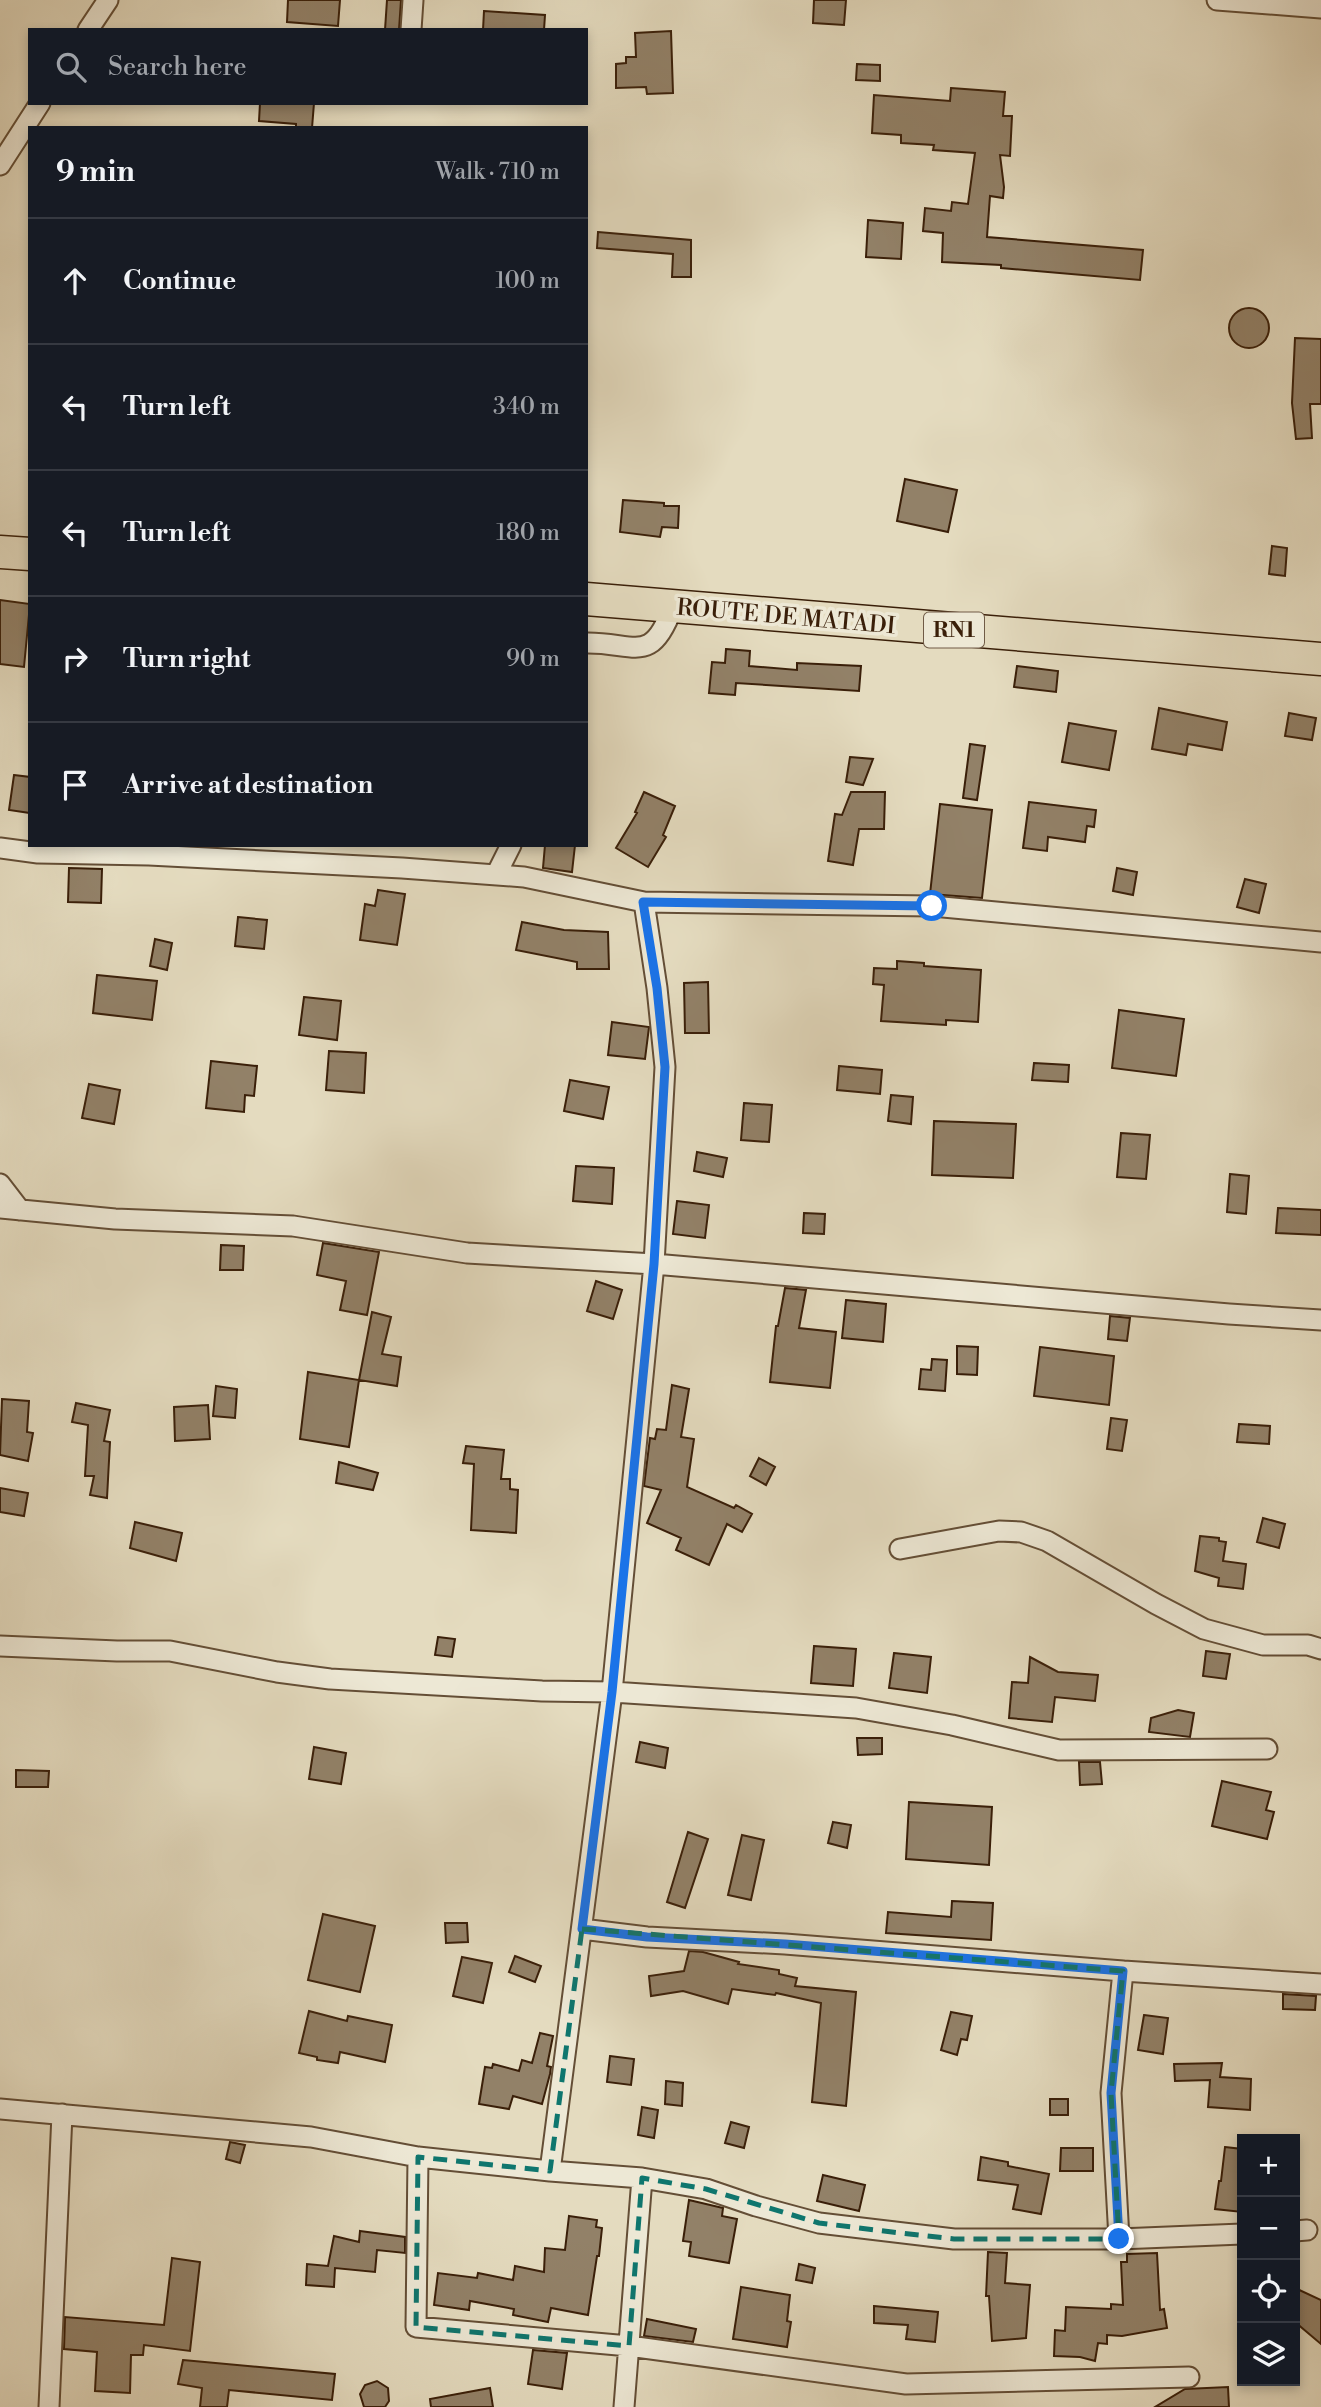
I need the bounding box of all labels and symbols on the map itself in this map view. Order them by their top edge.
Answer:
street label: ROUTE DE MATADI [675,593,897,641]
road number: RN1 [924,612,984,648]
route start [916,890,947,921]
route end [1103,2223,1134,2254]

